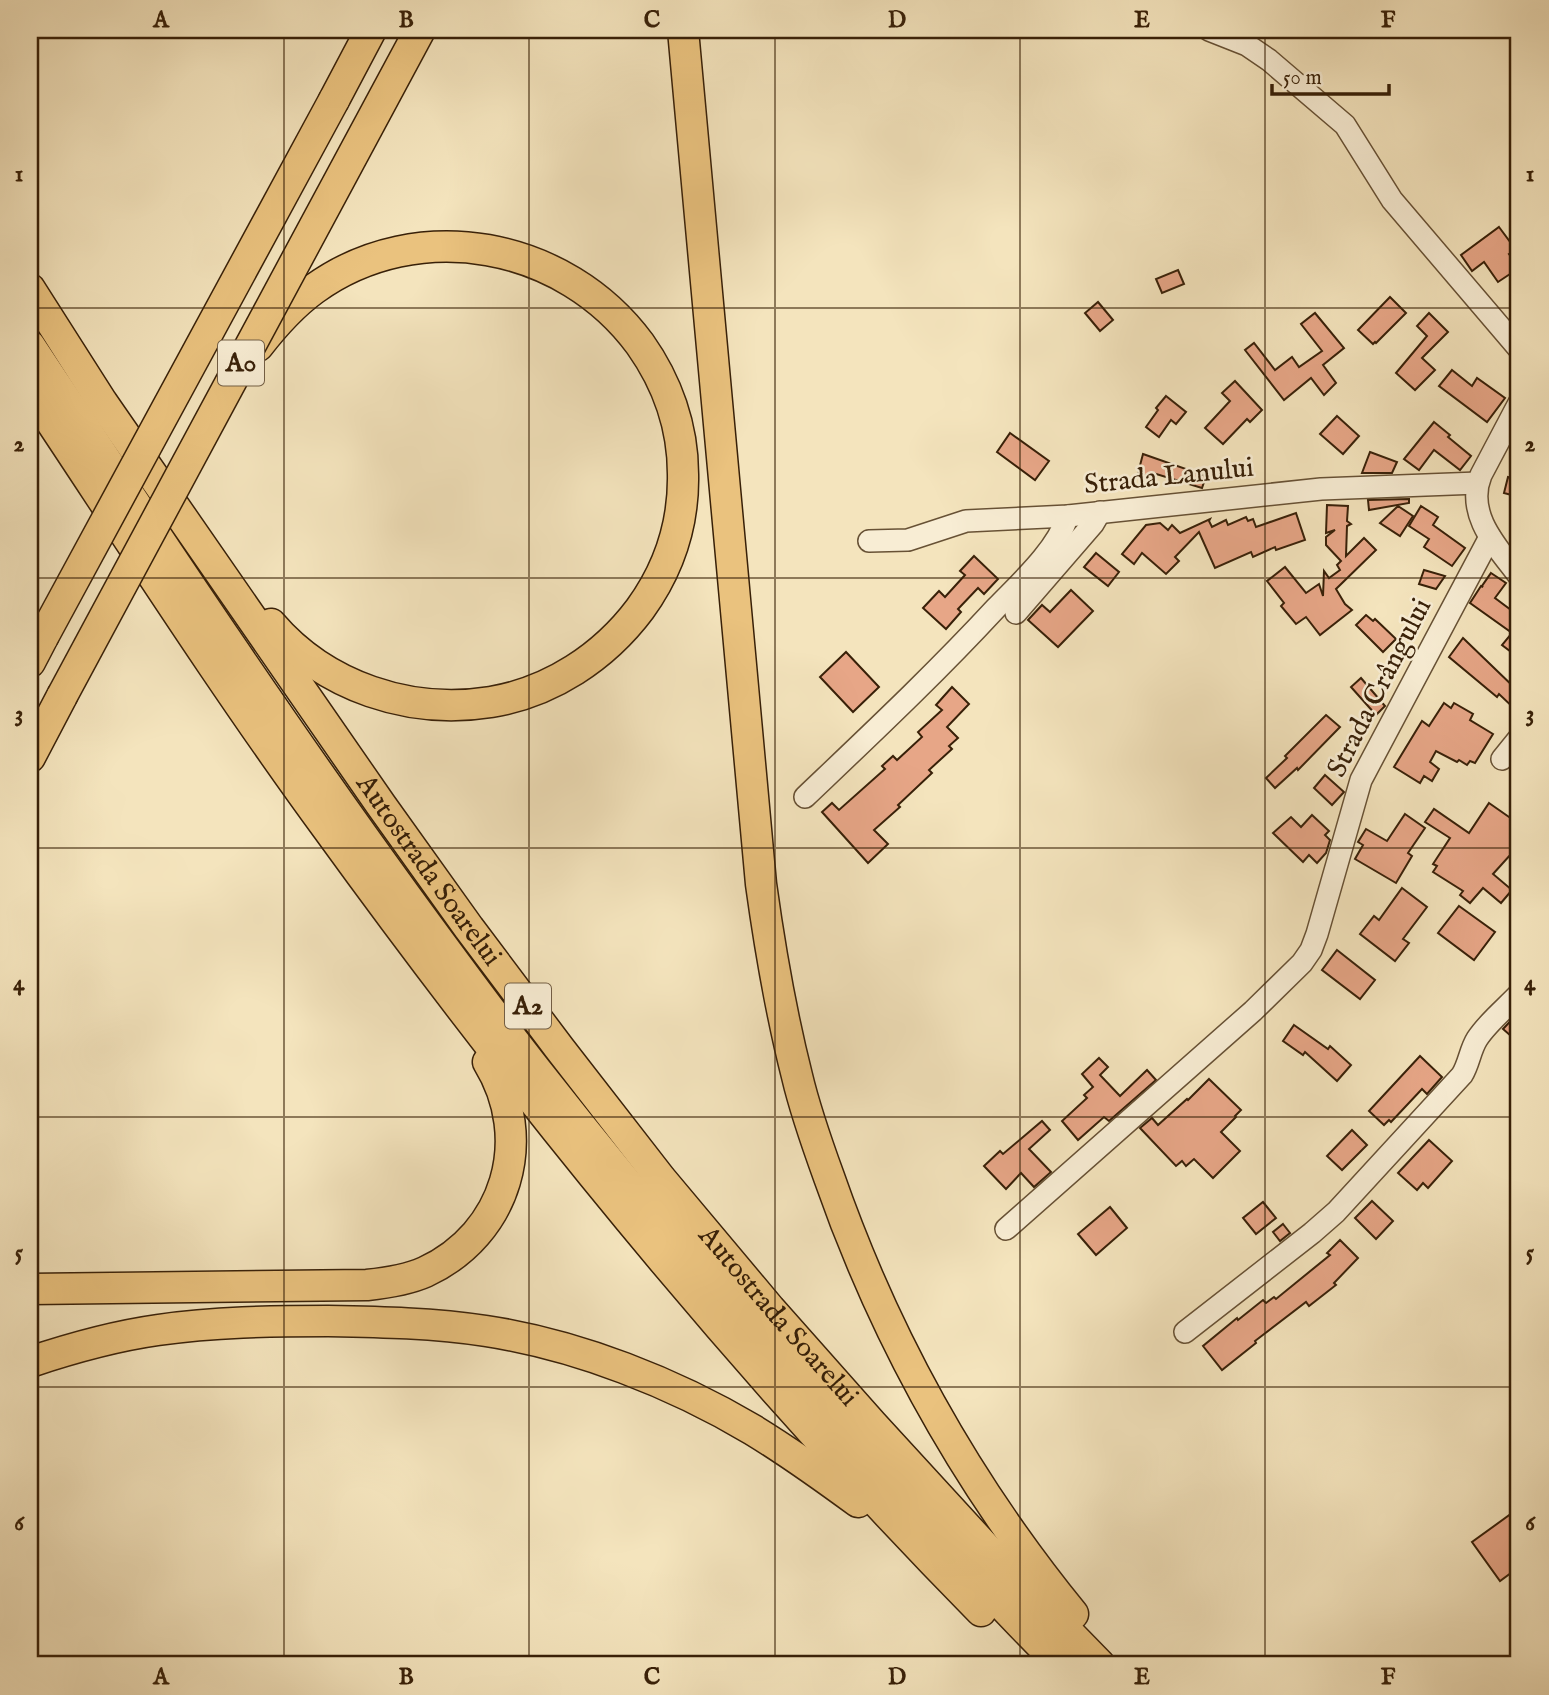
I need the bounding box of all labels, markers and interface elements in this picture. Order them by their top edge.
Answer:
text: A [152,6,170,35]
text: B [398,6,414,35]
text: C [644,6,661,35]
text: D [888,6,906,35]
text: E [1134,6,1150,35]
text: F [1381,6,1396,35]
scale bar [1272,52,1390,96]
text: 50 m [1283,65,1322,92]
text: 1 [15,160,23,189]
text: 1 [1526,160,1534,189]
road number: A0 [218,340,264,386]
text: 2 [14,430,25,459]
text: 2 [1525,430,1536,459]
street label: Strada Lanului [1082,451,1256,503]
street label: Strada Crângului [1320,593,1440,783]
text: 3 [15,700,23,729]
text: 3 [1526,700,1534,729]
street label: Autostrada Soarelui [347,767,509,973]
text: 4 [13,969,25,998]
text: 4 [1524,969,1536,998]
road number: A2 [505,984,551,1028]
street label: Autostrada Soarelui [690,1218,866,1414]
text: 5 [15,1239,24,1268]
text: 5 [1526,1239,1535,1268]
text: 6 [14,1509,25,1538]
text: 6 [1525,1509,1536,1538]
text: A [152,1663,170,1692]
text: B [398,1663,414,1692]
text: C [644,1663,661,1692]
text: D [888,1663,906,1692]
text: E [1134,1663,1150,1692]
text: F [1381,1663,1396,1692]

